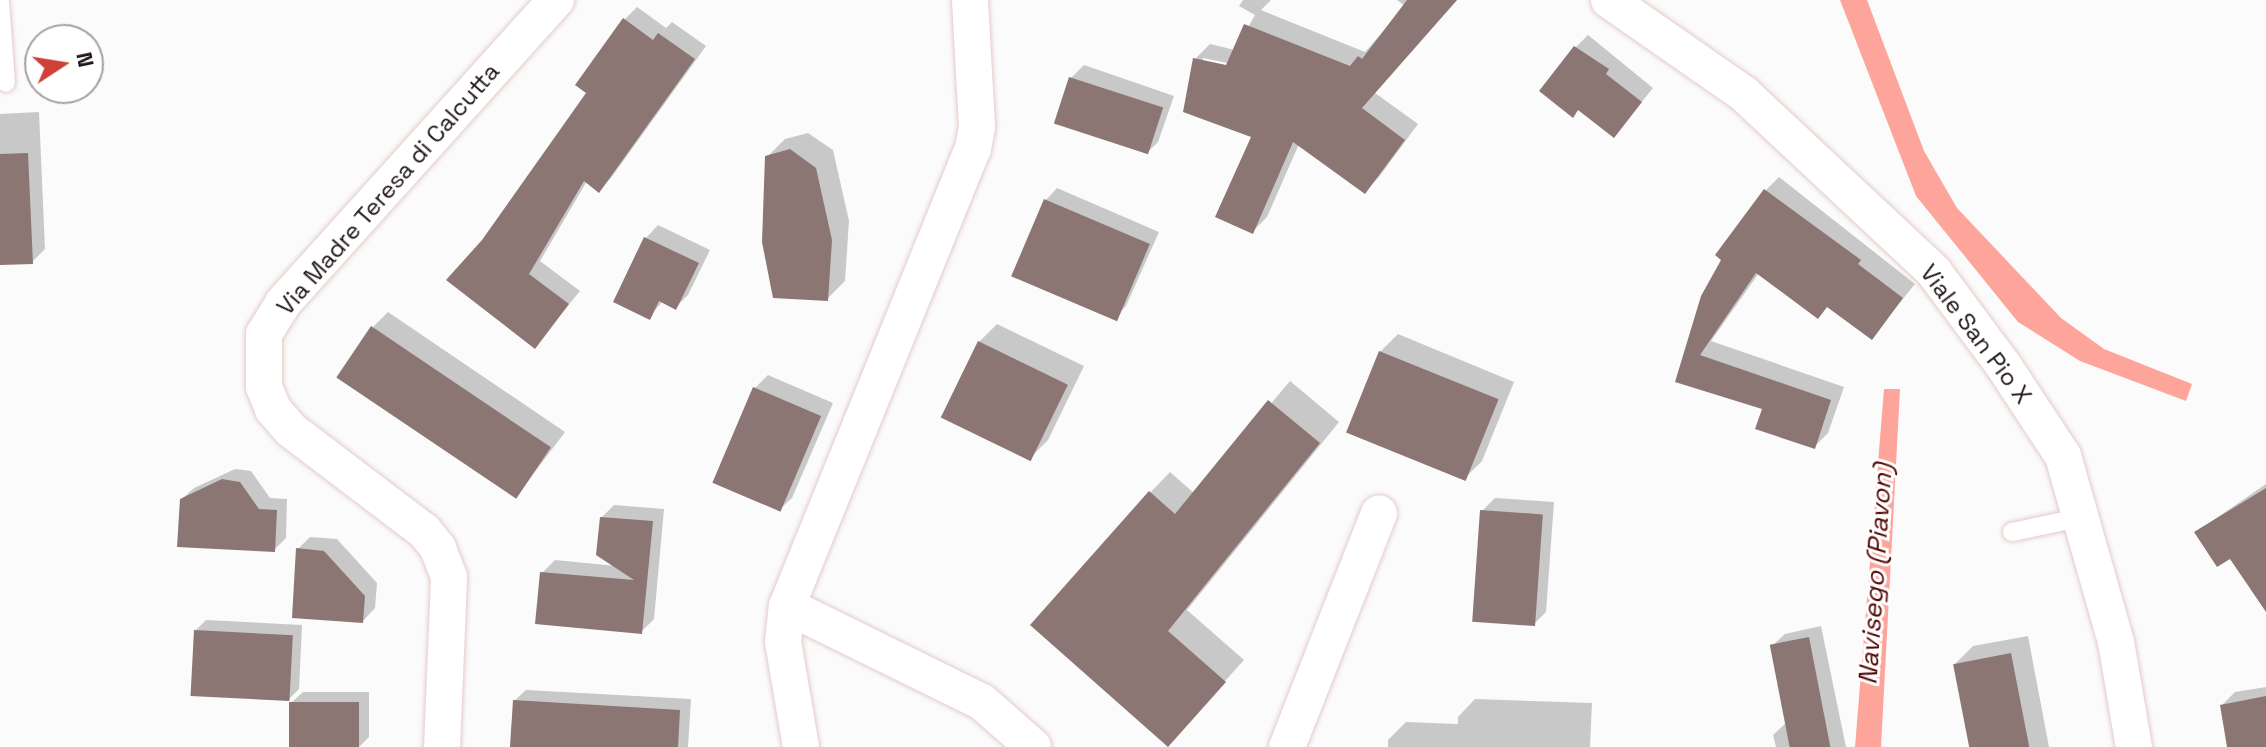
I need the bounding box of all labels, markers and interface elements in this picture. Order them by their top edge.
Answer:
north arrow [24,24,104,104]
text: N [70,49,101,70]
street label: Via Madre Teresa di Calcutta [271,57,505,321]
street label: Viale San Pio X [1914,259,2038,409]
water label: Navisego (Piavon) [1853,462,1899,686]

